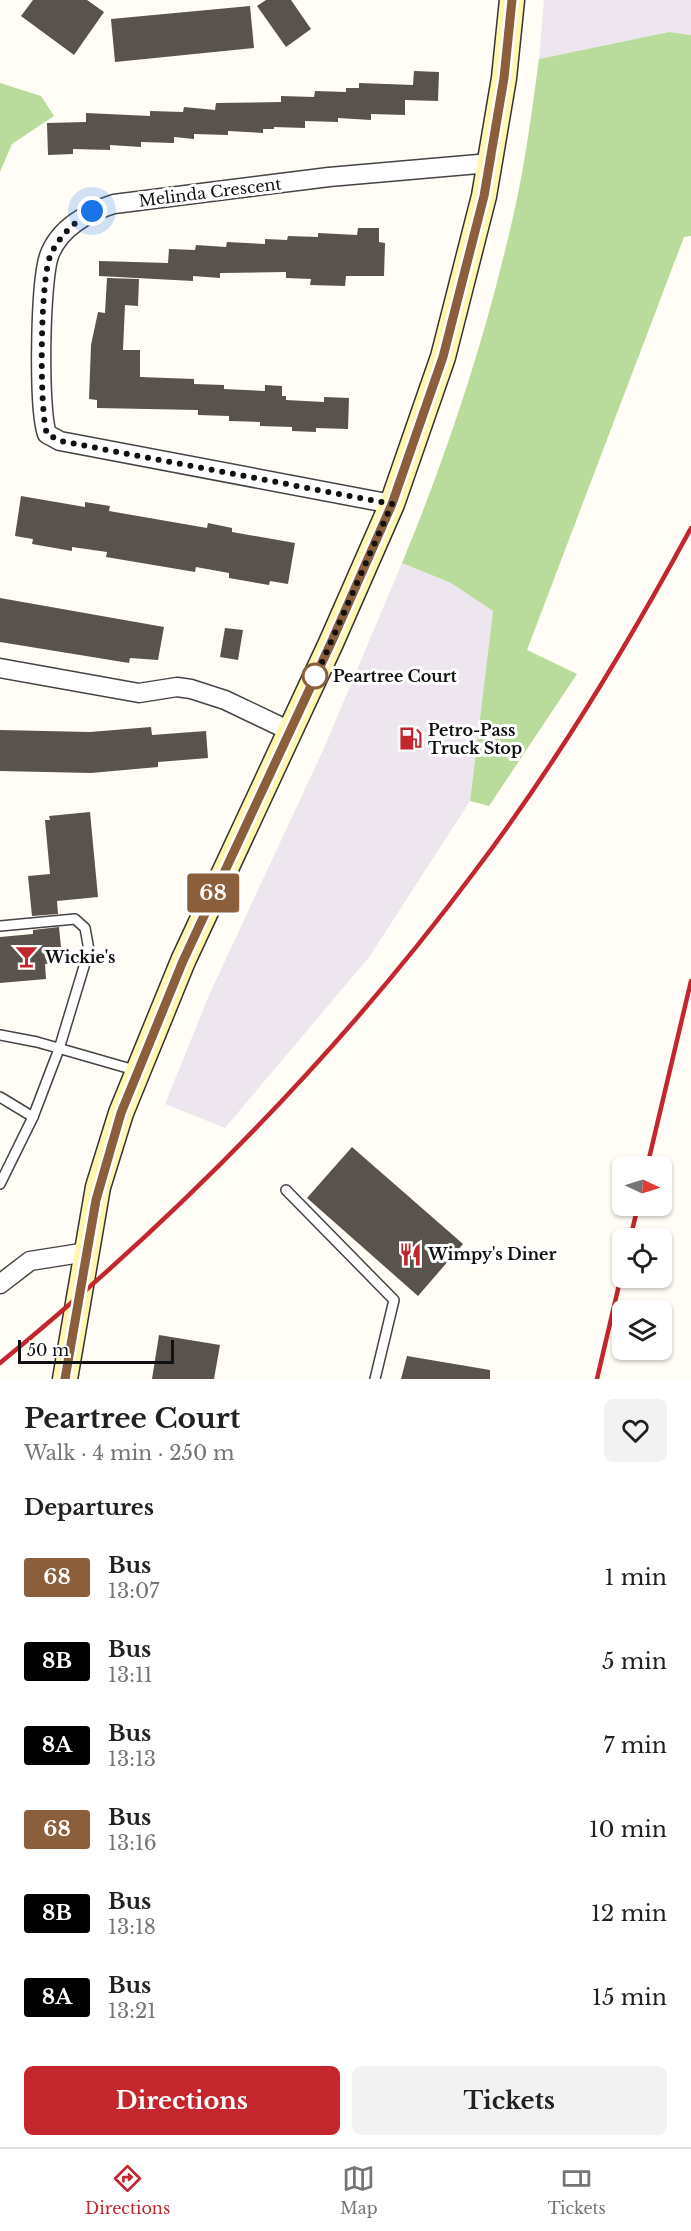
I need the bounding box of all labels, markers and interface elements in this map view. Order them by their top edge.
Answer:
street label: Melinda Crescent [138,173,282,211]
your location [77,196,107,226]
marker: Peartree Court [302,663,328,689]
place label: Peartree Court [333,666,458,686]
place label: Petro-Pass Truck Stop [428,720,522,758]
fuel station icon: Petro-Pass Truck Stop [397,726,423,752]
line badge: 68 [186,874,240,912]
text: 68 [199,880,227,906]
bar icon: Wickie's [14,944,40,970]
place label: Wickie's [44,947,115,967]
north arrow [612,1156,672,1216]
map controls [612,1156,672,1360]
button: locate [612,1228,672,1288]
restaurant icon: Wimpy's Diner [397,1241,423,1267]
place label: Wimpy's Diner [427,1244,556,1264]
button: layers [612,1300,672,1360]
scale bar [18,1337,174,1364]
text: 50 m [27,1340,69,1360]
button: heart [604,1399,667,1462]
text: Peartree Court [24,1401,240,1436]
text: Walk · 4 min · 250 m [24,1441,234,1465]
text: Departures [24,1494,154,1521]
text: Bus [108,1552,151,1579]
text: 68 [43,1564,71,1590]
text: 1 min [605,1564,667,1591]
text: 13:07 [108,1579,159,1603]
text: Bus [108,1636,151,1663]
text: 8B [42,1648,72,1674]
text: 5 min [602,1648,667,1675]
text: 13:11 [108,1663,153,1687]
text: Bus [108,1720,151,1747]
text: 8A [42,1732,72,1758]
text: 7 min [603,1732,667,1759]
text: 13:13 [108,1747,156,1771]
text: Bus [108,1804,151,1831]
text: 68 [43,1816,71,1842]
text: 10 min [589,1816,667,1843]
text: 13:16 [108,1831,157,1855]
text: Bus [108,1888,151,1915]
text: 8B [42,1900,72,1926]
text: 12 min [591,1900,667,1927]
text: 13:18 [108,1915,156,1939]
text: Bus [108,1972,151,1999]
text: 8A [42,1984,72,2010]
text: 15 min [592,1984,667,2011]
text: 13:21 [108,1999,156,2023]
button: Directions [24,2066,340,2135]
button: Tickets [352,2066,667,2135]
tab: Directions [85,2162,170,2218]
tab: Map [340,2162,378,2218]
tab: Tickets [548,2162,606,2218]

